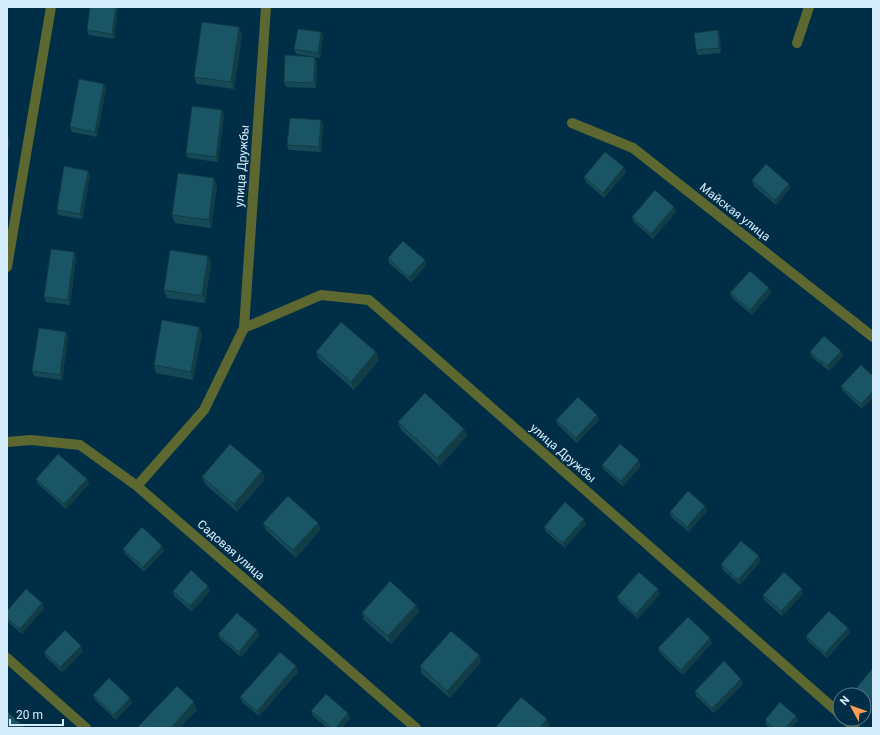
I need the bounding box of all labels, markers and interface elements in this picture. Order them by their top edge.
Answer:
street label: улица Дружбы [232,124,252,208]
street label: Майская улица [697,180,773,244]
street label: улица Дружбы [527,421,599,485]
street label: Садовая улица [195,517,267,583]
north arrow [832,687,872,727]
text: N [837,693,852,708]
scale bar [10,701,63,727]
text: 20 m [16,708,43,722]

